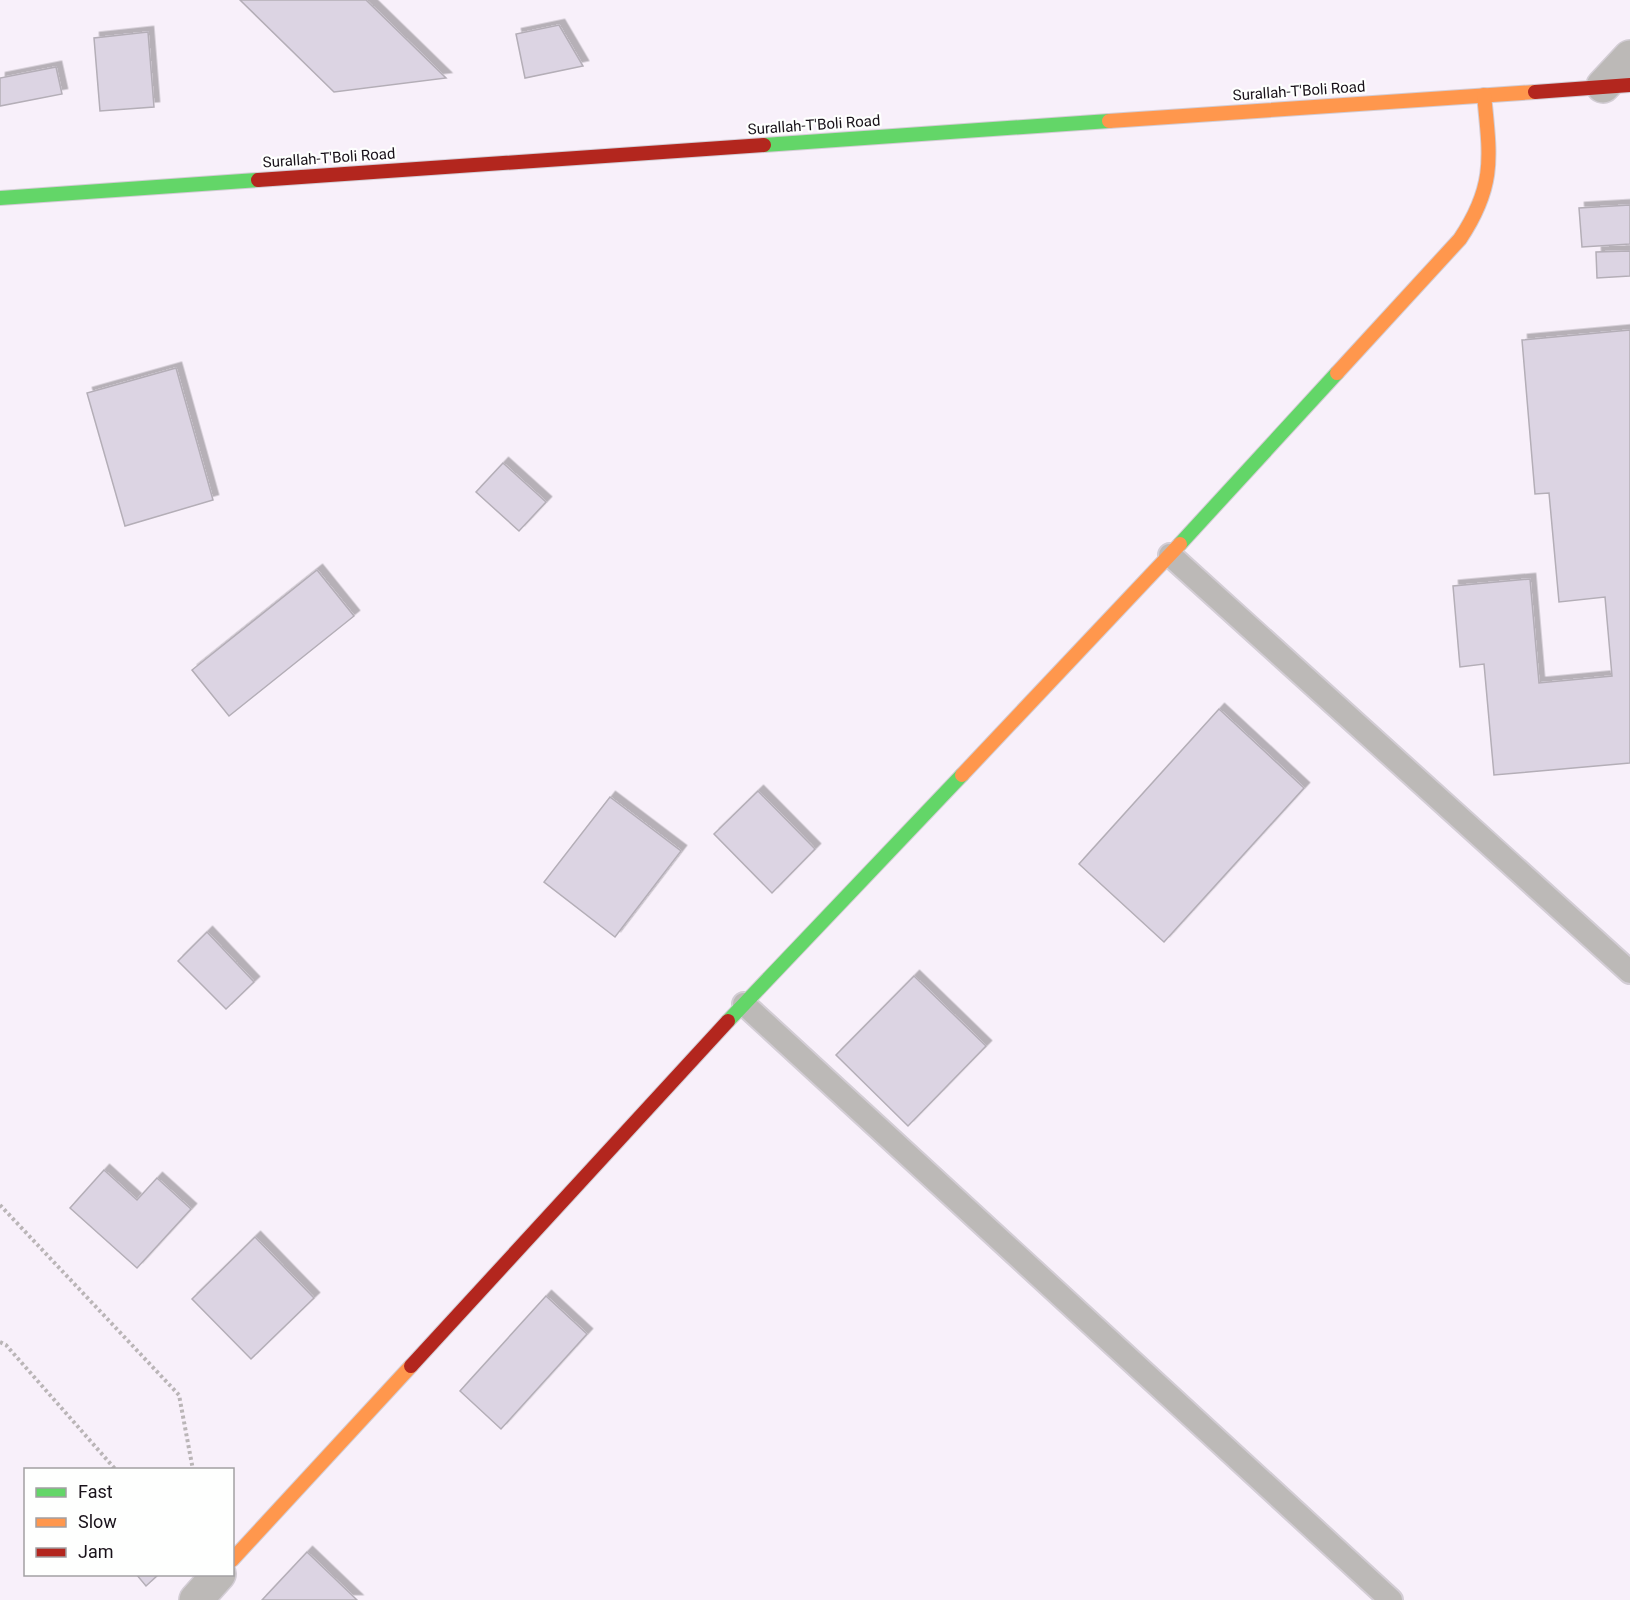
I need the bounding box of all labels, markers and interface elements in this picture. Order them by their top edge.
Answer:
street label: Surallah-T'Boli Road [1232,77,1366,105]
street label: Surallah-T'Boli Road [747,111,881,139]
street label: Surallah-T'Boli Road [262,144,396,172]
legend [24,1468,234,1576]
text: Fast [78,1481,113,1502]
text: Slow [78,1511,117,1532]
text: Jam [78,1541,114,1562]

